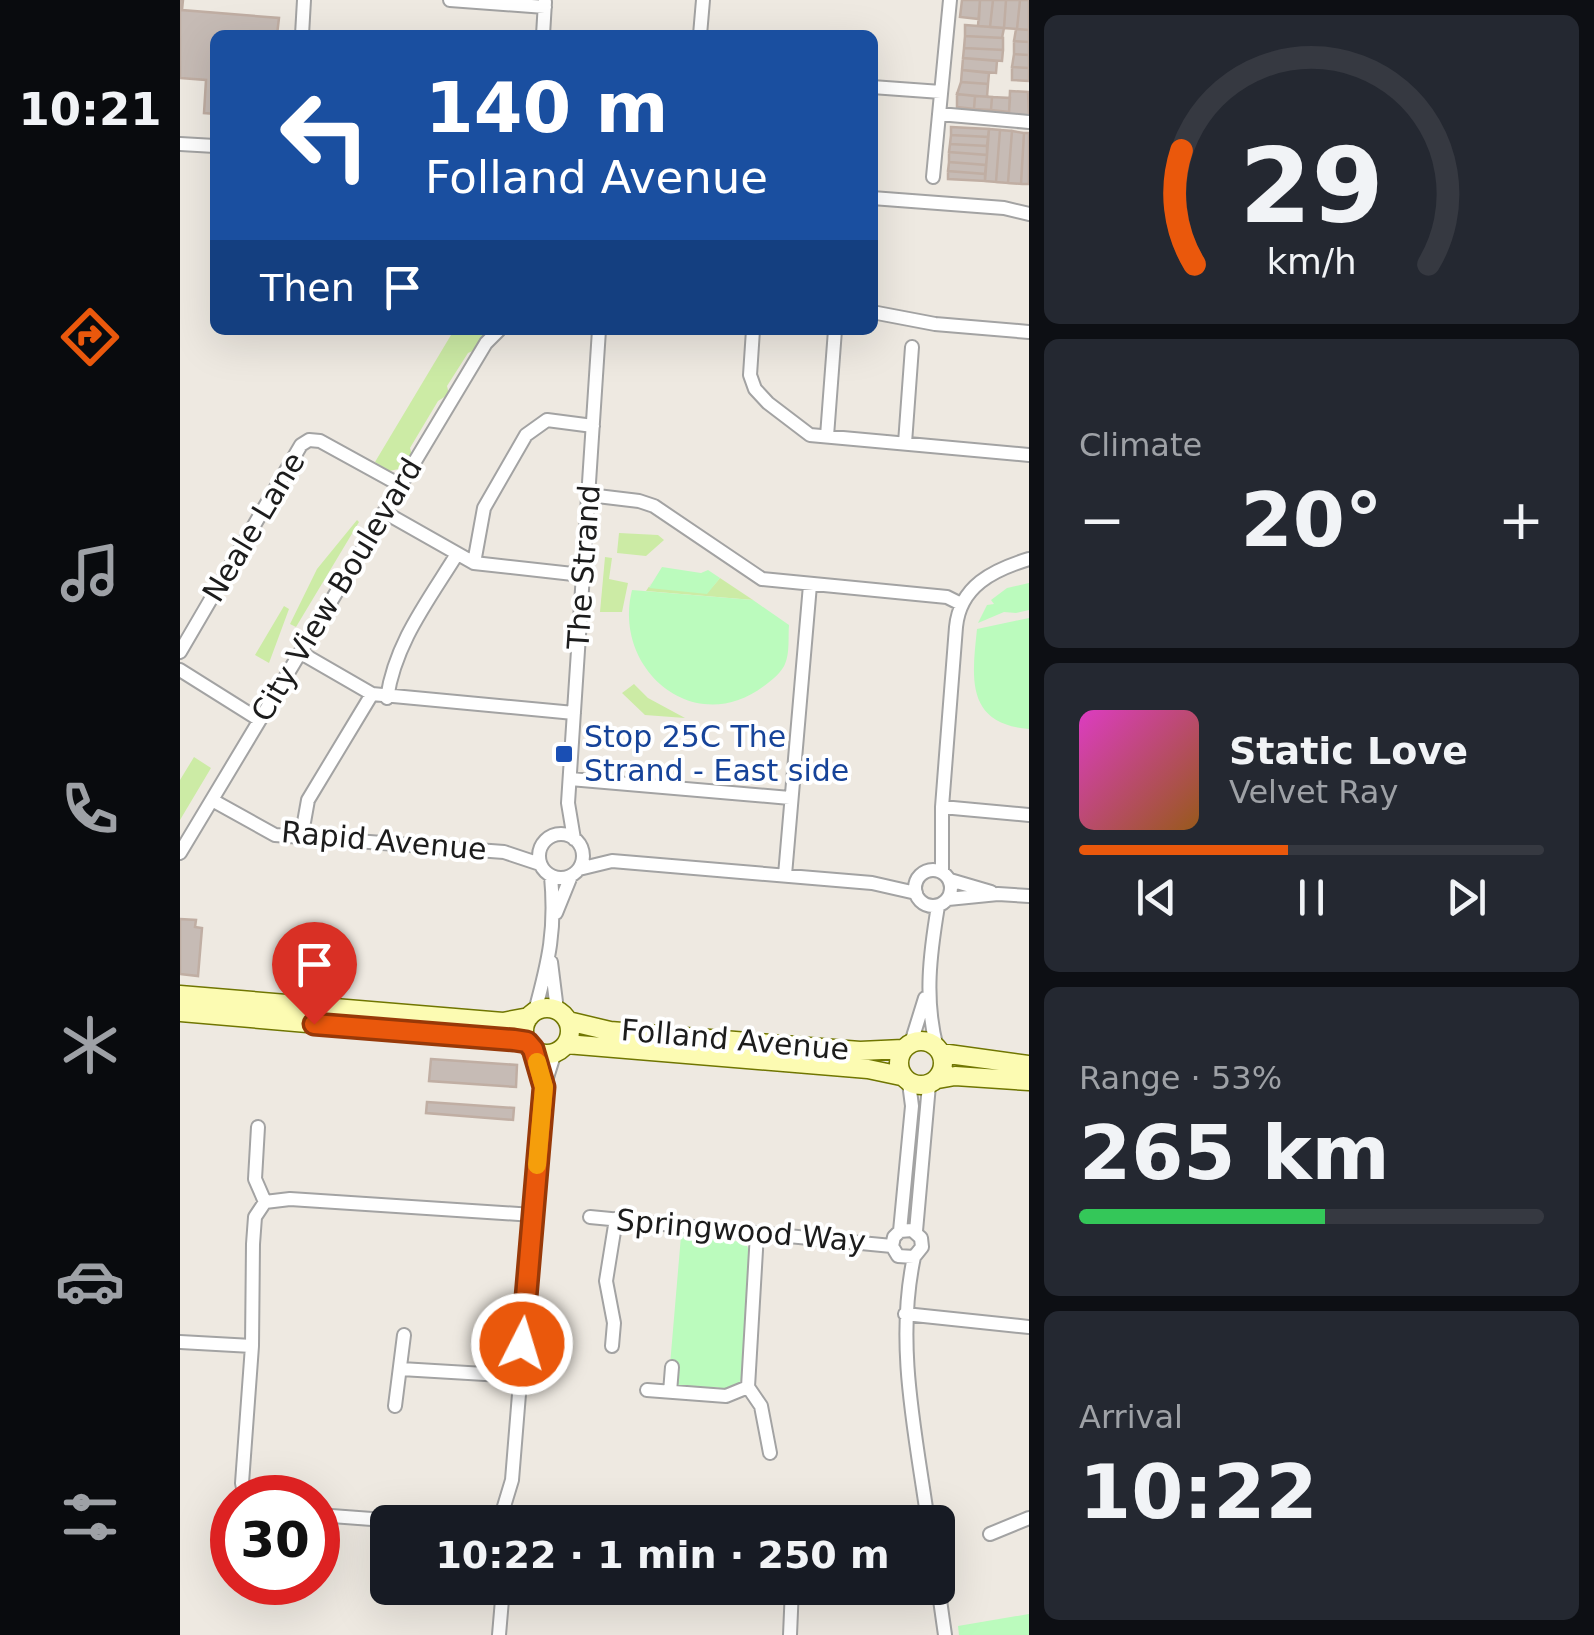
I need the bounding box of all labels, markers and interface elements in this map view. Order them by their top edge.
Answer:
text: 140 m [425,67,668,149]
icon: left [260,70,390,200]
text: 10:21 [18,83,162,136]
text: 29 [1239,125,1384,247]
text: Folland Avenue [425,151,768,204]
text: km/h [1266,241,1357,282]
icon: arrive [375,260,430,315]
text: Then [260,266,355,310]
icon: directions [55,302,125,372]
text: Climate [1079,426,1202,464]
street label: Neale Lane [195,446,312,608]
street label: City View Boulevard [244,452,429,728]
text: 20° [1241,476,1382,564]
street label: The Strand [560,483,607,651]
text: − [1079,488,1125,552]
text: + [1498,488,1544,552]
icon: music [55,538,125,608]
place label: Stop 25C The Strand - East side [584,719,849,788]
text: Static Love [1229,729,1468,773]
marker: Stop 25C The Strand - East side [553,743,575,765]
text: Velvet Ray [1229,773,1398,811]
icon: phone [55,774,125,844]
street label: Rapid Avenue [280,814,488,867]
icon: previous [1129,870,1184,925]
icon: pause [1284,870,1339,925]
icon: next [1439,870,1494,925]
pin [272,922,357,1025]
icon: arrive [287,937,342,992]
icon: climate [55,1010,125,1080]
street label: Folland Avenue [620,1012,850,1067]
text: Range · 53% [1079,1059,1282,1097]
text: 265 km [1079,1109,1390,1197]
street label: Springwood Way [615,1202,867,1259]
icon: car [55,1246,125,1316]
position arrow [470,1292,574,1396]
text: Arrival [1079,1398,1183,1436]
text: 10:22 [1079,1448,1318,1536]
speed limit sign: 30 [210,1475,340,1605]
icon: filters [55,1482,125,1552]
text: 10:22 · 1 min · 250 m [435,1533,890,1577]

